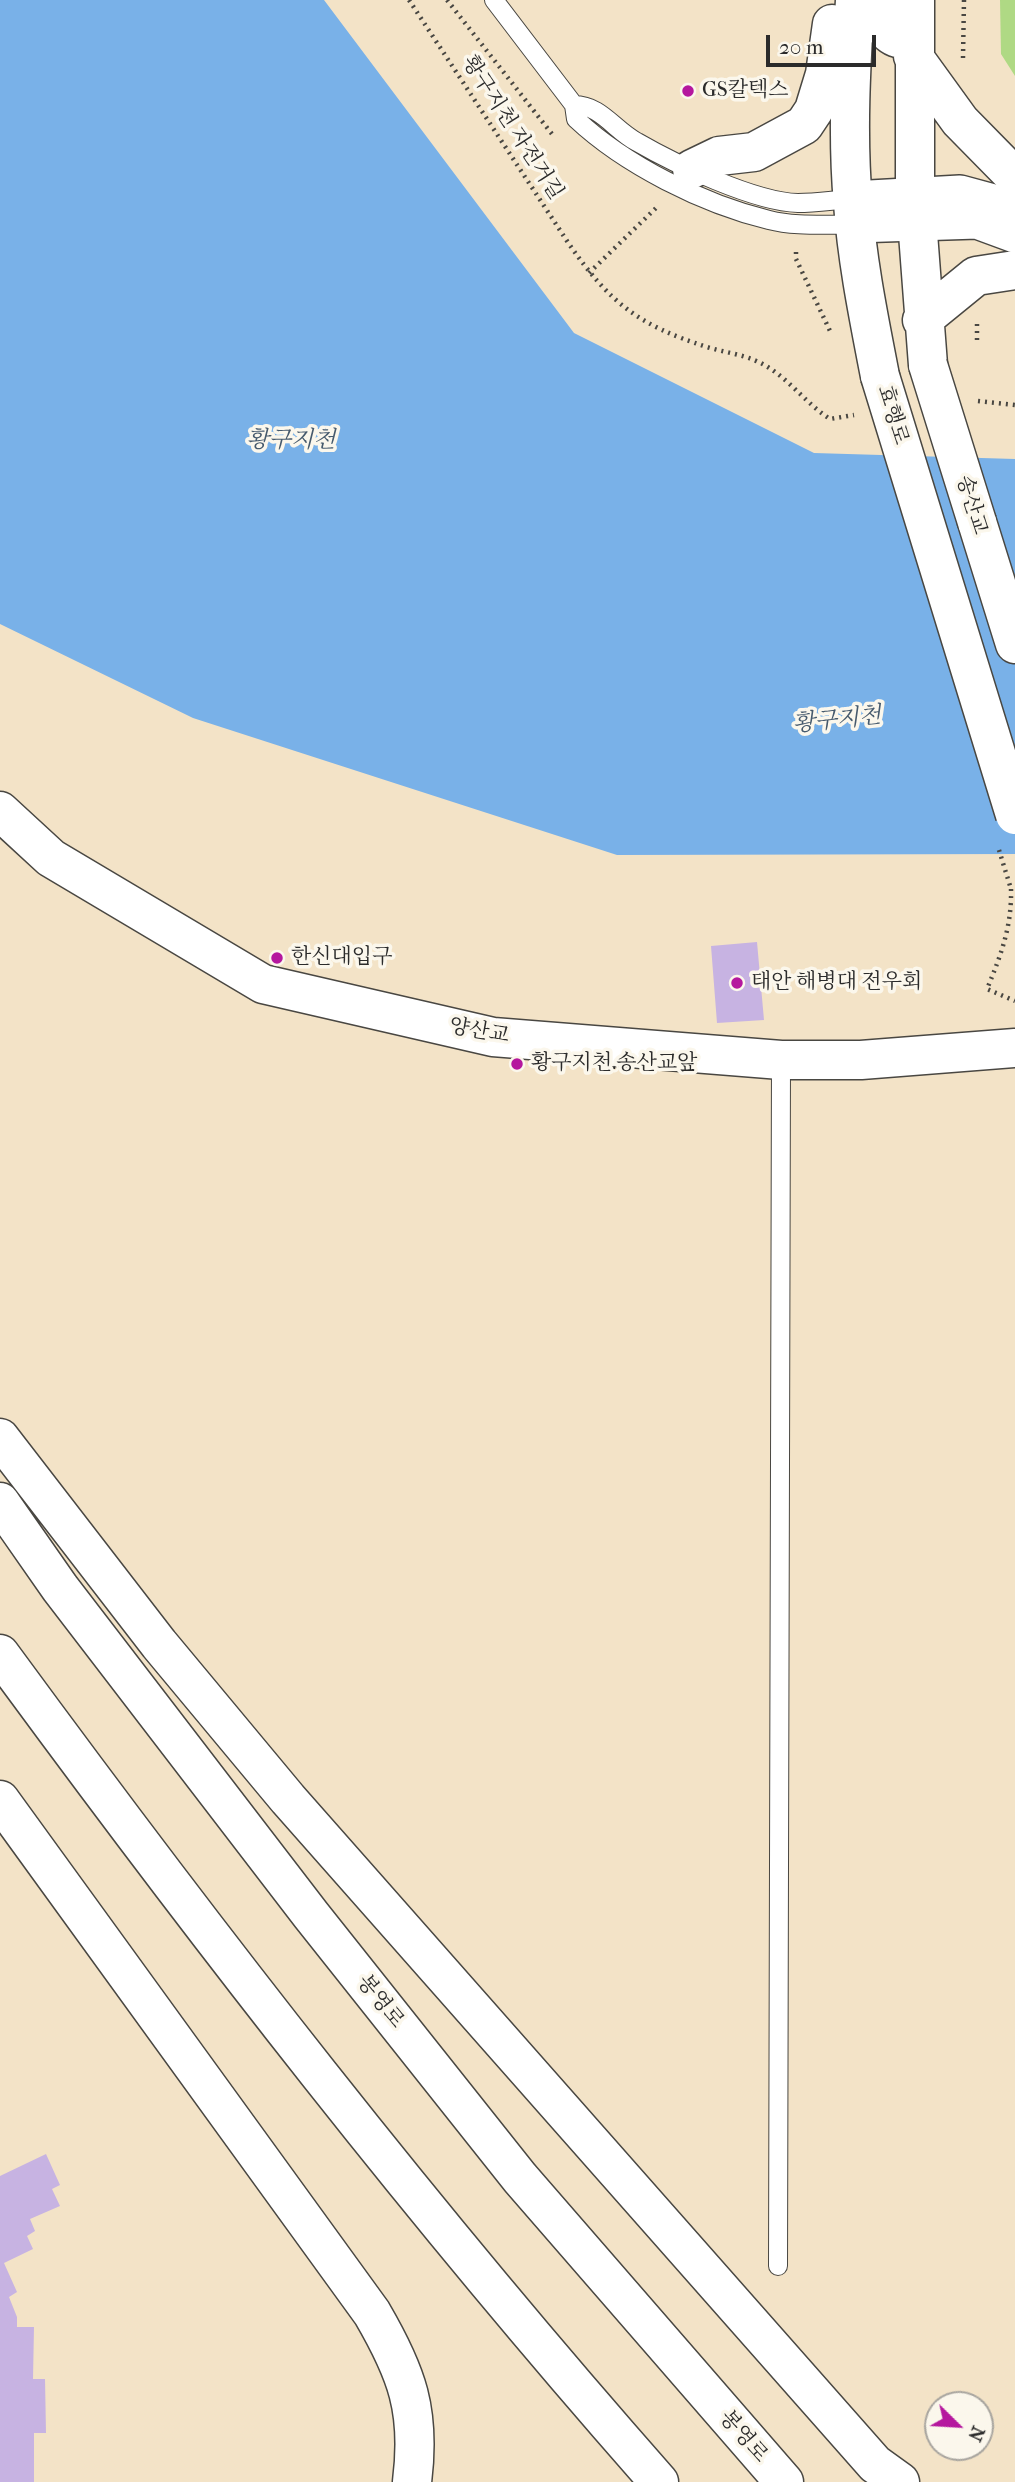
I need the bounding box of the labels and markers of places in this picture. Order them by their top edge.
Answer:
place label: GS칼텍스 [702,78,789,104]
marker: GS칼텍스 [680,83,696,99]
place label: 한신대입구 [291,945,392,971]
marker: 한신대입구 [269,950,285,966]
place label: 태안 해병대 전우회 [751,970,922,996]
marker: 태안 해병대 전우회 [729,975,745,991]
place label: 황구지천.송산교앞 [531,1051,697,1077]
marker: 황구지천.송산교앞 [509,1056,525,1072]

